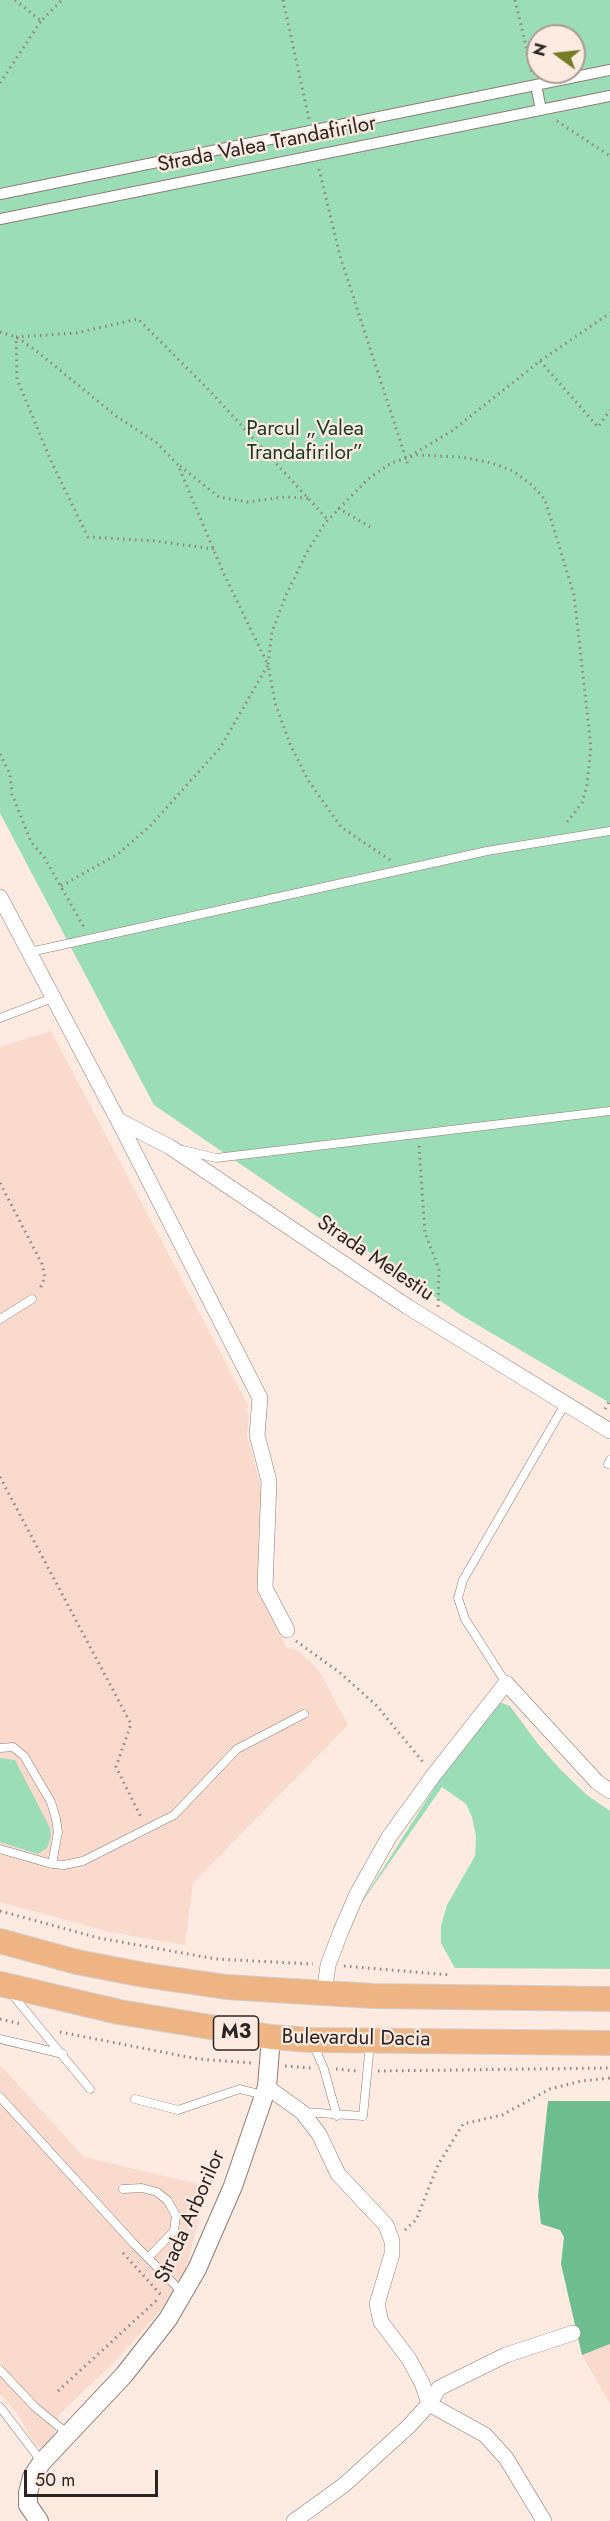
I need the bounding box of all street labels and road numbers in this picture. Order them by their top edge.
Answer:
street label: Strada Valea Trandafirilor [156,111,378,179]
street label: Strada Melestiu [312,1211,438,1307]
road number: M3 [214,2016,258,2050]
street label: Bulevardul Dacia [281,2025,431,2053]
street label: Strada Arborilor [150,2147,232,2287]

